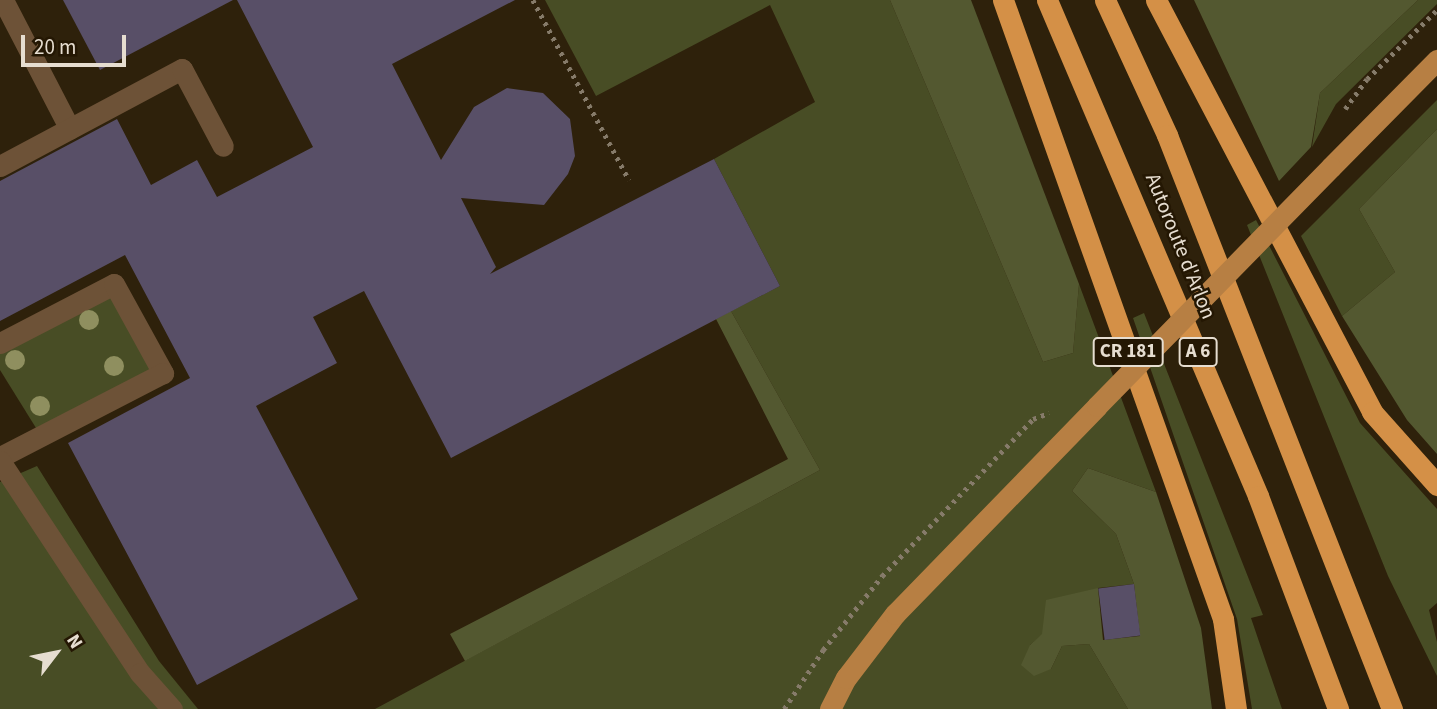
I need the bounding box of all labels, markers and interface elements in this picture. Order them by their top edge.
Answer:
scale bar [24,21,130,65]
text: 20 m [34,32,76,62]
street label: Autoroute d'Arlon [1140,169,1222,323]
road number: CR 181 [1091,336,1165,368]
road number: A 6 [1177,336,1219,368]
north arrow [21,618,91,688]
text: N [59,629,89,654]

